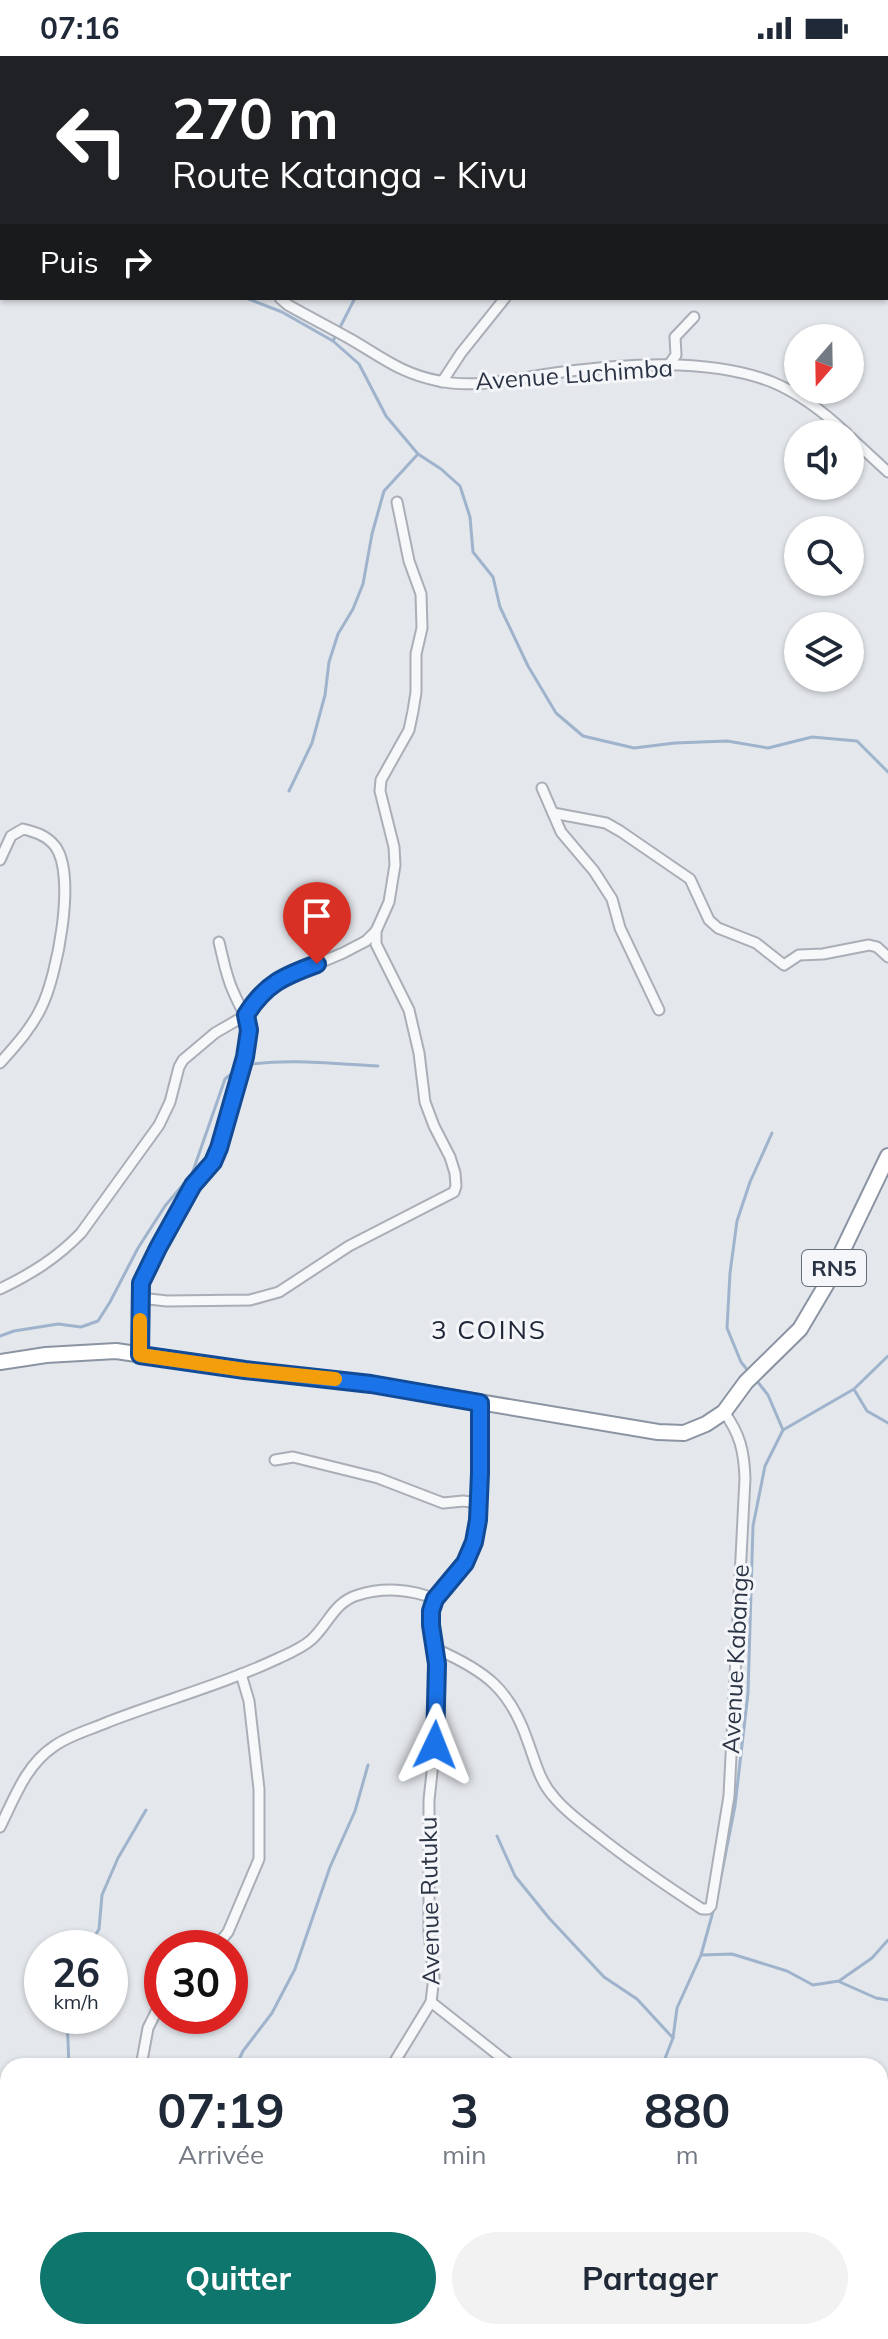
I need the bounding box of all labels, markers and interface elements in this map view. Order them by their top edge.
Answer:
text: 07:16 [40,9,119,47]
text: 270 m [172,83,339,153]
icon: left [40,88,144,192]
text: Route Katanga - Kivu [172,152,528,197]
icon: right [115,240,159,284]
text: Puis [40,243,99,281]
north arrow [784,324,864,404]
map controls [784,324,864,692]
street label: Avenue Luchimba [474,352,674,396]
button: sound [784,420,864,500]
button: search [784,516,864,596]
button: layers [784,612,864,692]
pin [283,882,351,964]
icon: arrive [295,894,339,938]
road number: RN5 [802,1250,866,1286]
district label: 3 COINS [431,1313,547,1346]
street label: Avenue Kabange [715,1563,755,1755]
position arrow [393,1703,477,1787]
street label: Avenue Rutuku [413,1816,445,1986]
speed limit sign: 30 [144,1930,248,2034]
text: 26 [52,1947,100,1997]
text: km/h [53,1989,99,2014]
text: 07:19 [158,2080,285,2140]
text: 3 [450,2080,479,2140]
text: 880 [644,2080,730,2140]
text: Arrivée [178,2138,264,2171]
text: min [442,2138,486,2171]
text: m [676,2138,699,2171]
button: Quitter [40,2232,436,2324]
button: Partager [452,2232,848,2324]

